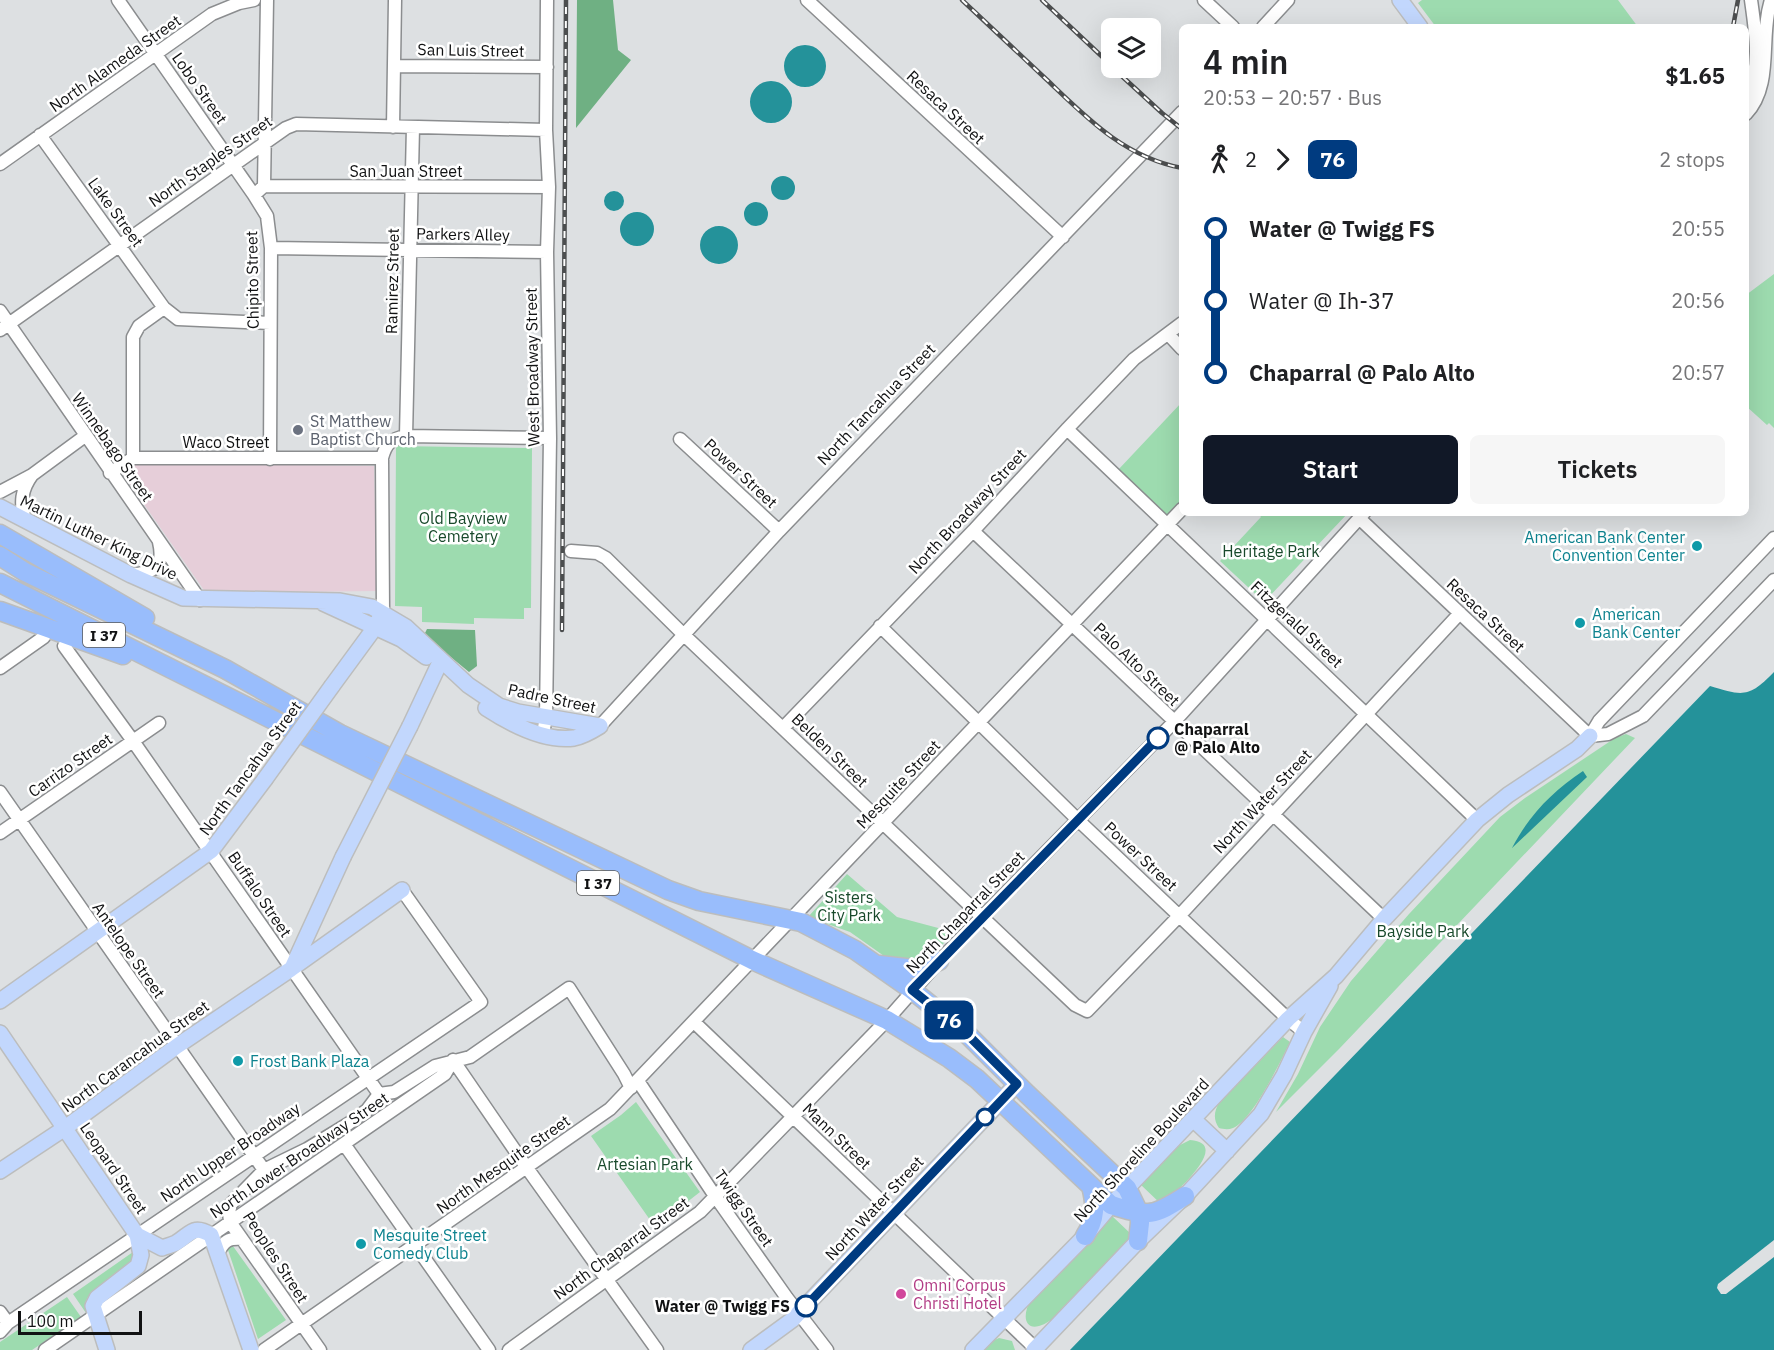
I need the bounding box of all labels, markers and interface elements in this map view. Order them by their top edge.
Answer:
street label: North Alameda Street [45,10,185,116]
map controls [1101,18,1161,78]
button: layers [1101,18,1161,78]
street label: San Luis Street [417,39,525,61]
text: 4 min [1203,40,1288,83]
street label: Lobo Street [168,48,232,128]
text: $1.65 [1665,61,1725,90]
street label: Resaca Street [903,66,989,148]
text: 20:53 – 20:57 · Bus [1203,84,1382,111]
street label: North Staples Street [144,111,276,211]
icon: walk [1203,143,1236,176]
icon: forward [1266,143,1299,176]
text: 76 [1320,145,1345,173]
text: 2 [1245,146,1257,173]
text: 2 stops [1659,146,1725,173]
street label: San Juan Street [349,161,463,181]
street label: Lake Street [84,173,148,251]
text: Water @ Twigg FS [1249,214,1435,243]
text: 20:55 [1671,215,1725,242]
street label: Parkers Alley [416,223,510,245]
street label: Ramirez Street [381,228,403,334]
street label: Chipito Street [241,231,263,329]
text: Water @ Ih-37 [1249,286,1394,315]
street label: West Broadway Street [521,287,543,447]
text: 20:56 [1671,287,1725,314]
street label: North Tancahua Street [813,339,939,469]
text: Chaparral @ Palo Alto [1249,358,1475,387]
text: 20:57 [1671,359,1725,386]
street label: Winnebago Street [68,389,158,505]
place label: St Matthew Baptist Church [310,411,416,449]
marker: St Matthew Baptist Church [291,423,305,437]
street label: Waco Street [182,432,270,452]
street label: Power Street [700,434,782,512]
button: Start [1203,435,1458,504]
button: Tickets [1470,435,1725,504]
street label: North Broadway Street [904,444,1030,578]
street label: Martin Luther King Drive [17,490,181,584]
park label: Old Bayview Cemetery [419,508,507,546]
place label: American Bank Center Convention Center [1524,527,1685,565]
marker: American Bank Center Convention Center [1690,539,1704,553]
park label: Heritage Park [1222,541,1320,561]
street label: Resaca Street [1443,574,1529,656]
street label: Fitzgerald Street [1247,576,1347,672]
place label: American Bank Center [1592,604,1680,642]
marker: American Bank Center [1573,616,1587,630]
street label: Palo Alto Street [1090,618,1184,710]
road number: I 37 [83,623,125,647]
street label: Padre Street [506,679,598,717]
street label: North Tancahua Street [194,697,306,839]
street label: Belden Street [788,709,872,791]
place label: Chaparral @ Palo Alto [1174,719,1260,757]
marker: Chaparral @ Palo Alto [1147,727,1169,749]
street label: Carrizo Street [24,729,116,801]
street label: Mesquite Street [852,736,944,832]
street label: North Water Street [1209,745,1315,857]
street label: Power Street [1100,817,1182,895]
street label: Buffalo Street [224,847,296,941]
street label: North Chaparral Street [901,847,1029,977]
road number: I 37 [577,871,619,895]
park label: Sisters City Park [817,887,881,925]
street label: Antelope Street [88,898,170,1002]
park label: Bayside Park [1377,921,1470,941]
street label: North Carancahua Street [57,996,213,1116]
line badge: 76 [922,1000,976,1040]
text: 76 [936,1006,962,1034]
place label: Frost Bank Plaza [250,1051,370,1071]
marker: Frost Bank Plaza [231,1054,245,1068]
street label: North Shoreline Boulevard [1069,1074,1213,1226]
street label: North Lower Broadway Street [206,1088,392,1222]
street label: North Upper Broadway [156,1098,304,1206]
street label: Mann Street [799,1098,875,1174]
unlabelled marker [976,1108,994,1126]
street label: North Mesquite Street [432,1110,574,1218]
street label: Leopard Street [76,1118,152,1218]
street label: North Water Street [821,1152,927,1264]
park label: Artesian Park [597,1154,694,1174]
street label: Twigg Street [710,1166,778,1250]
street label: North Chaparral Street [549,1192,693,1304]
street label: Peoples Street [239,1208,313,1306]
place label: Mesquite Street Comedy Club [373,1225,487,1263]
marker: Mesquite Street Comedy Club [354,1237,368,1251]
place label: Omni Corpus Christi Hotel [913,1275,1006,1313]
marker: Omni Corpus Christi Hotel [894,1287,908,1301]
marker: Water @ Twigg FS [795,1295,817,1317]
place label: Water @ Twigg FS [655,1296,790,1316]
scale bar [18,1308,142,1336]
text: 100 m [27,1311,74,1331]

